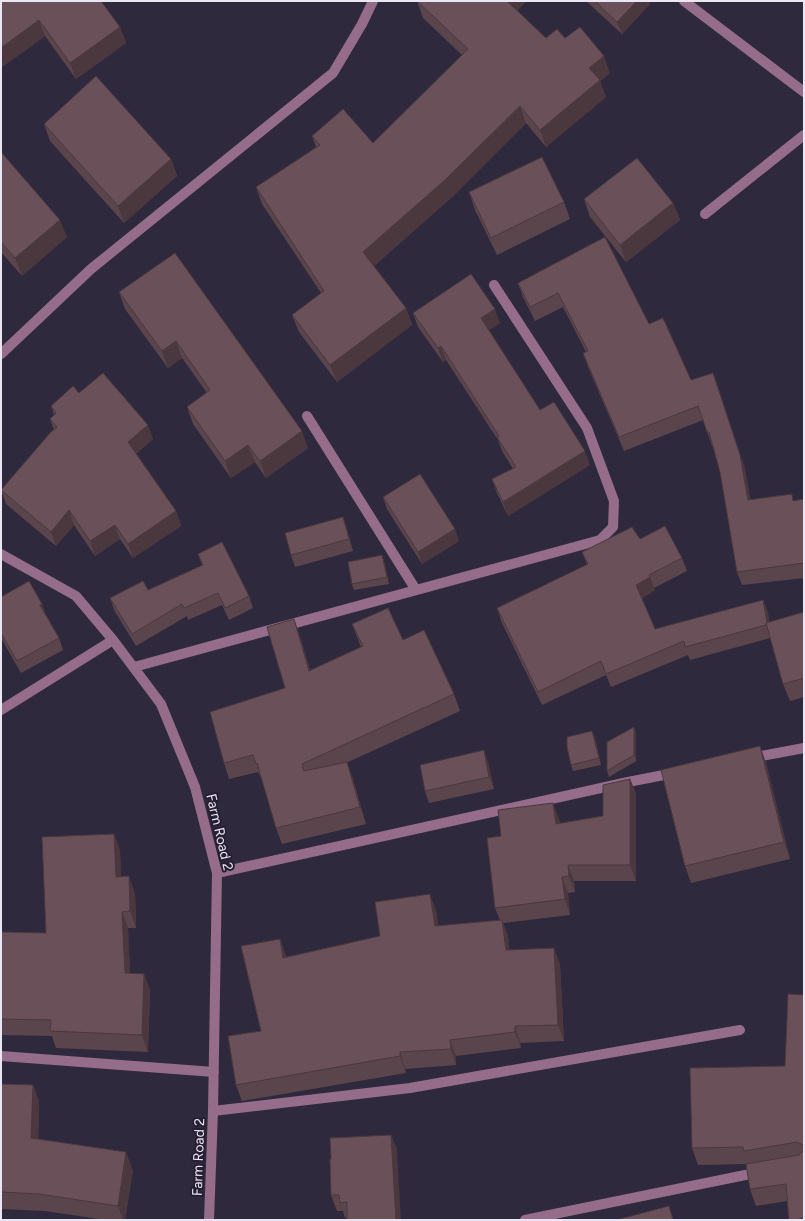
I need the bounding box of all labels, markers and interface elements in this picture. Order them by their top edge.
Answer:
street label: Farm Road 2 [202,792,237,872]
street label: Farm Road 2 [189,1118,208,1196]

